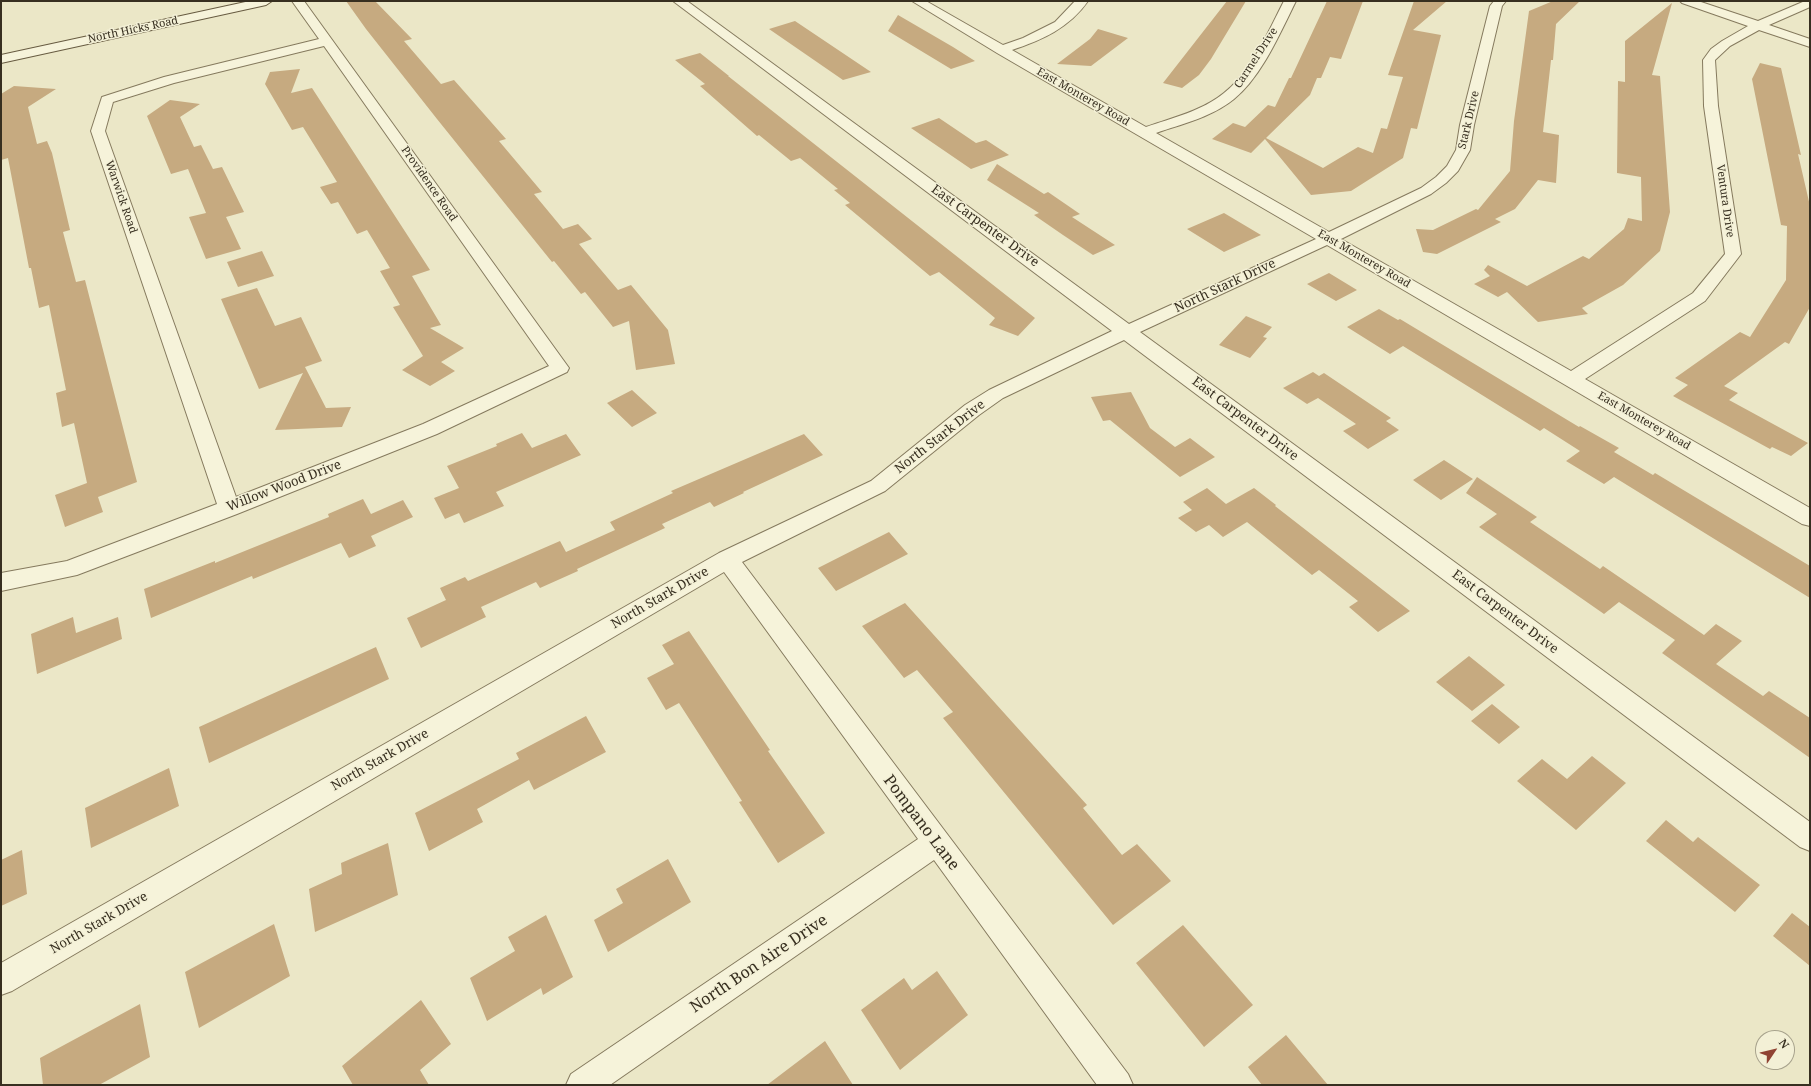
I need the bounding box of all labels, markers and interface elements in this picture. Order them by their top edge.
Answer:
street label: North Hicks Road [87,14,179,46]
street label: Carmel Drive [1232,25,1280,91]
street label: East Monterey Road [1034,65,1132,129]
street label: Stark Drive [1456,90,1482,150]
street label: Providence Road [398,144,460,224]
street label: Warwick Road [102,159,140,235]
street label: Ventura Drive [1713,164,1737,238]
street label: East Carpenter Drive [928,182,1042,270]
street label: East Monterey Road [1315,227,1413,291]
street label: North Stark Drive [1172,256,1278,316]
street label: East Carpenter Drive [1189,374,1301,464]
street label: East Monterey Road [1595,389,1693,453]
street label: North Stark Drive [892,397,988,477]
street label: Willow Wood Drive [225,457,343,515]
street label: North Stark Drive [608,564,712,632]
street label: East Carpenter Drive [1449,567,1561,657]
street label: North Stark Drive [328,726,432,794]
street label: Pompano Lane [879,772,963,874]
street label: North Stark Drive [47,889,151,957]
street label: North Bon Aire Drive [687,911,831,1017]
north arrow [1755,1030,1795,1070]
text: N [1776,1036,1793,1051]

